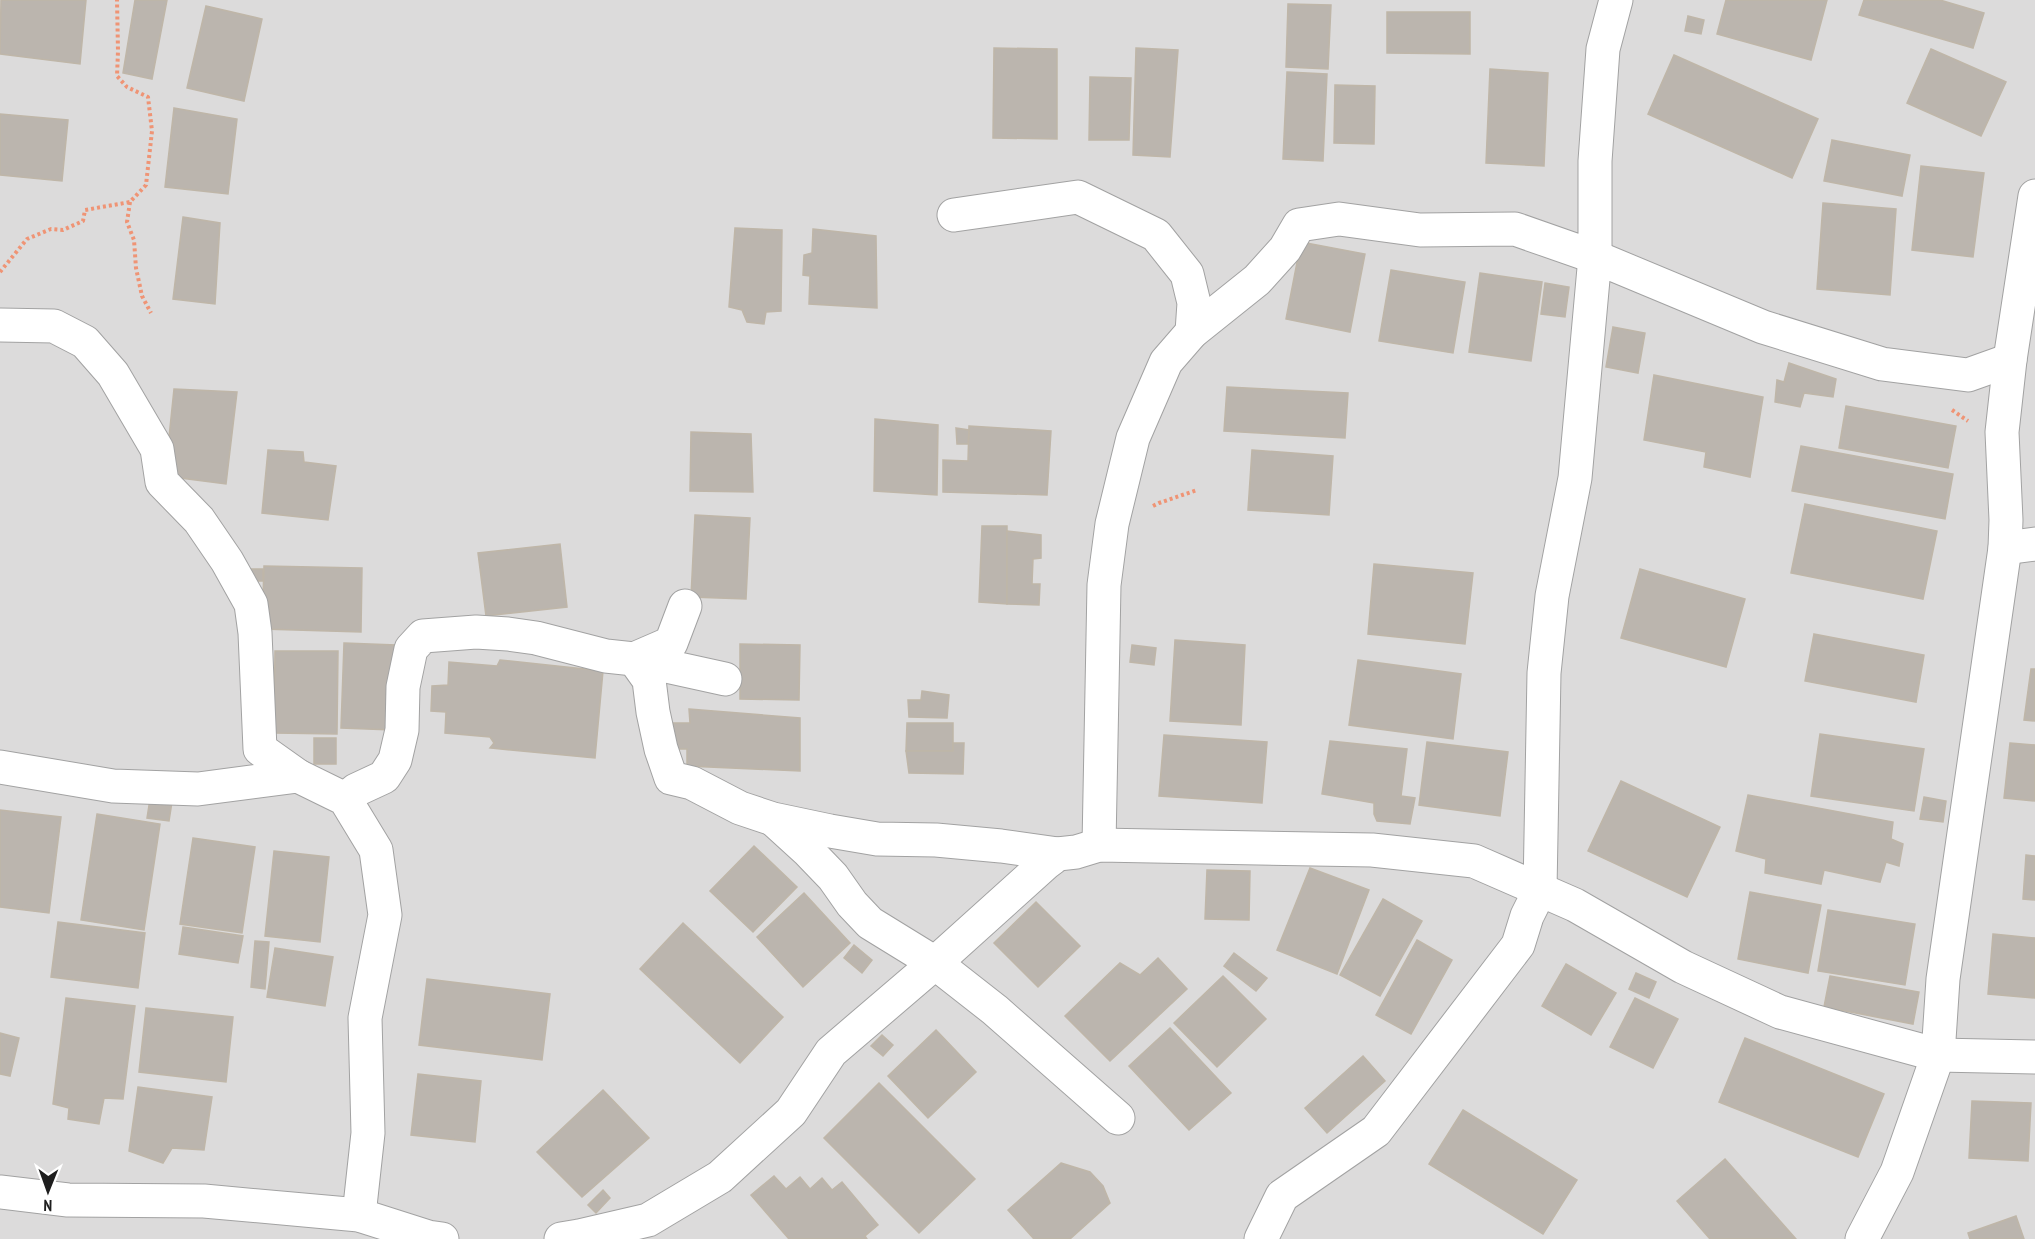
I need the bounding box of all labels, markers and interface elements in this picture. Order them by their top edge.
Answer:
north arrow [18,1161,78,1221]
text: N [43,1196,52,1216]

